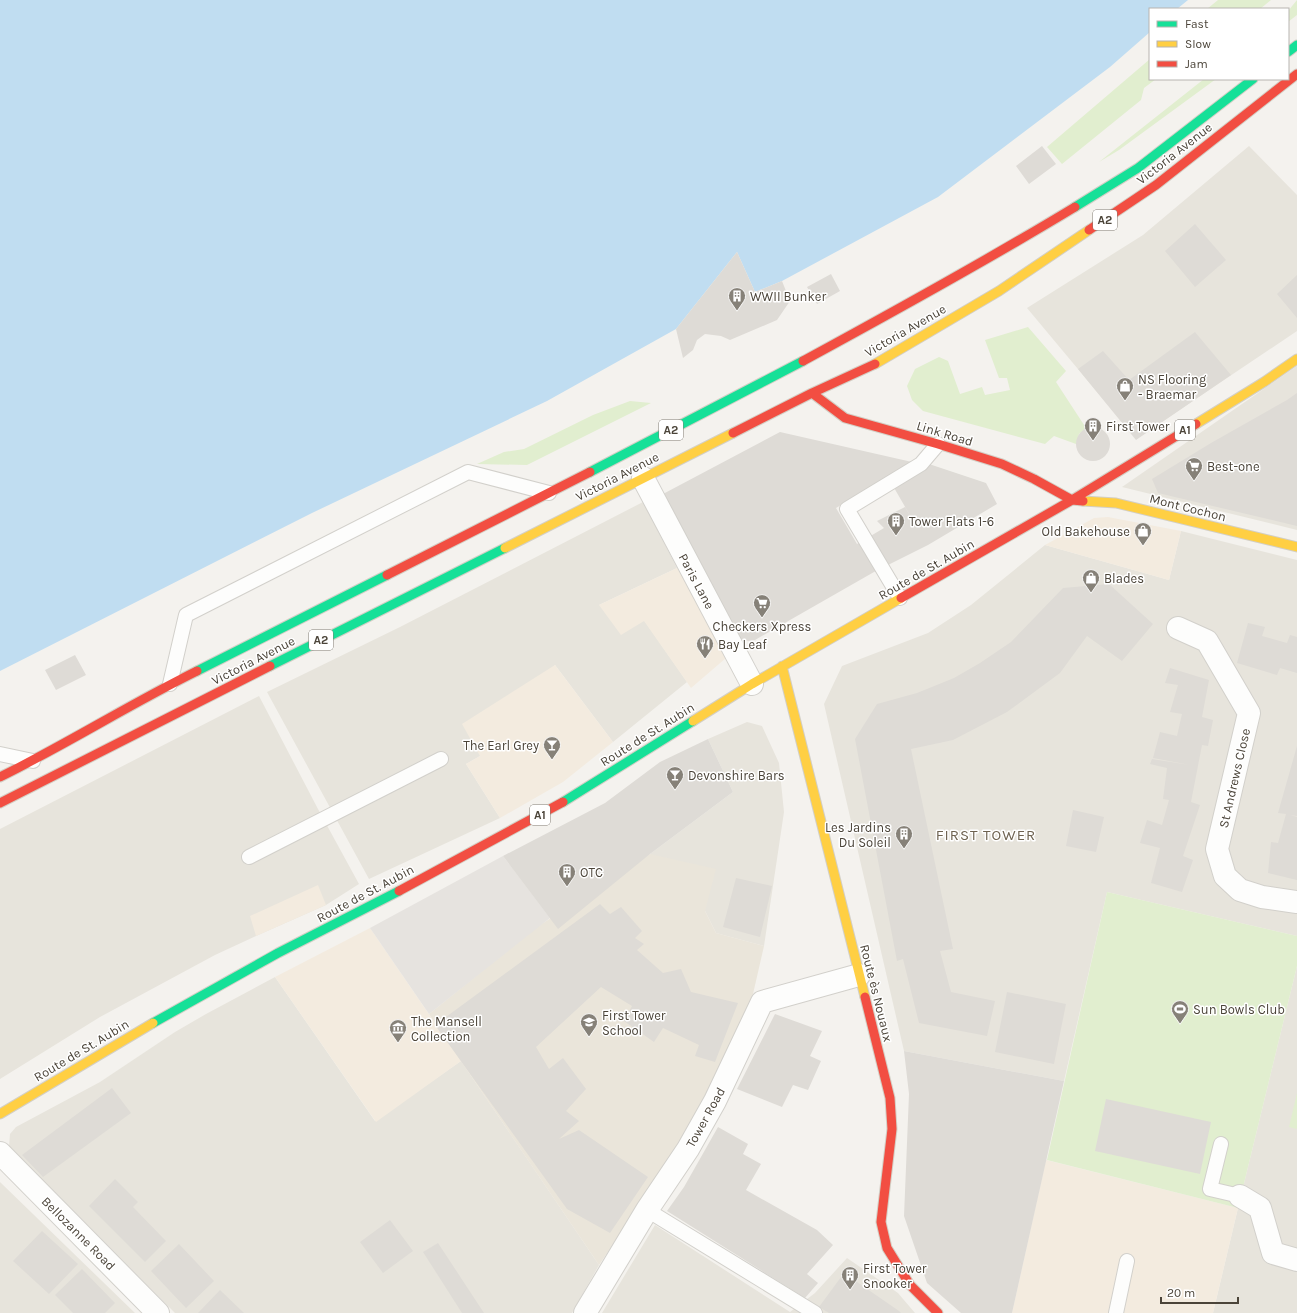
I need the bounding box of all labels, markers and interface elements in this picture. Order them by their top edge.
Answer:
legend [1149,8,1289,80]
text: Fast [1185,17,1209,31]
text: Slow [1185,37,1211,51]
text: Jam [1185,57,1208,71]
street label: Victoria Avenue [1134,119,1215,187]
road number: A2 [1093,210,1117,230]
building icon: WWII Bunker [727,286,747,311]
place label: WWII Bunker [750,289,826,304]
street label: Victoria Avenue [862,301,949,360]
place label: NS Flooring - Braemar [1138,372,1207,402]
shop icon: NS Flooring - Braemar [1115,376,1135,401]
building icon: First Tower [1083,416,1103,441]
street label: Link Road [915,418,975,449]
place label: First Tower [1106,419,1170,434]
road number: A2 [659,420,683,440]
road number: A1 [1175,420,1195,440]
street label: Victoria Avenue [573,449,662,504]
supermarket icon: Best-one [1184,456,1204,481]
place label: Best-one [1207,459,1260,474]
street label: Mont Cochon [1148,491,1228,524]
building icon: Tower Flats 1-6 [886,511,906,536]
place label: Tower Flats 1-6 [909,514,994,529]
shop icon: Old Bakehouse [1133,521,1153,546]
place label: Old Bakehouse [1042,524,1130,539]
street label: Route de St. Aubin [876,536,977,603]
street label: Paris Lane [676,551,718,612]
shop icon: Blades [1081,568,1101,593]
place label: Blades [1104,571,1144,586]
supermarket icon: Checkers Xpress [752,593,772,618]
place label: Checkers Xpress [713,619,812,634]
road number: A2 [309,630,333,650]
street label: Victoria Avenue [209,633,298,688]
restaurant icon: Bay Leaf [695,634,715,659]
place label: Bay Leaf [718,637,767,652]
street label: Route de St. Aubin [598,699,697,769]
street label: St Andrews Close [1216,727,1253,829]
bar icon: The Earl Grey [542,735,562,760]
place label: The Earl Grey [463,738,539,753]
bar icon: Devonshire Bars [665,765,685,790]
place label: Devonshire Bars [688,768,785,783]
road number: A1 [530,805,550,825]
place label: Les Jardins Du Soleil [825,820,891,850]
building icon: Les Jardins Du Soleil [894,824,914,849]
district label: FIRST TOWER [936,826,1036,844]
street label: Route de St. Aubin [314,861,416,925]
building icon: OTC [557,862,577,887]
place label: OTC [580,865,603,880]
street label: Route ès Nouaux [857,943,896,1044]
sports icon: Sun Bowls Club [1170,999,1190,1024]
place label: Sun Bowls Club [1193,1002,1285,1017]
place label: First Tower School [602,1008,666,1038]
school or university icon: First Tower School [579,1012,599,1037]
place label: The Mansell Collection [411,1014,482,1044]
street label: Route de St. Aubin [31,1016,131,1085]
museum icon: The Mansell Collection [388,1018,408,1043]
street label: Tower Road [683,1085,728,1150]
street label: Bellozanne Road [39,1193,119,1273]
place label: First Tower Snooker [863,1261,927,1291]
building icon: First Tower Snooker [840,1265,860,1290]
scale bar [1161,1279,1238,1305]
text: 20 m [1167,1286,1195,1300]

